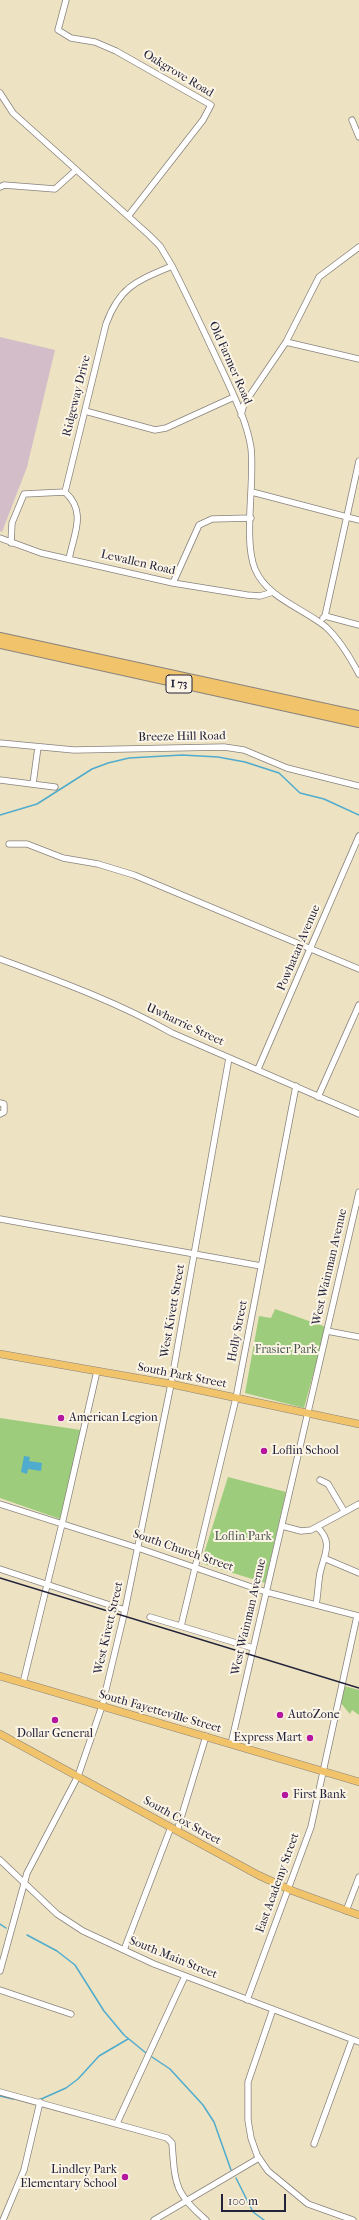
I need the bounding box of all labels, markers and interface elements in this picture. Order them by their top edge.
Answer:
street label: Oakgrove Road [140,47,216,101]
street label: Old Farmer Road [205,319,255,407]
street label: Ridgeway Drive [60,354,94,438]
street label: Lewallen Road [99,547,177,579]
road number: I 73 [166,675,192,693]
street label: Breeze Hill Road [138,729,226,745]
street label: Powhatan Avenue [274,903,324,993]
street label: Uwharrie Street [144,1001,226,1049]
street label: West Wainman Avenue [310,1207,350,1327]
street label: West Kivett Street [158,1263,188,1359]
street label: Holly Street [225,1299,251,1363]
park label: Frasier Park [255,1343,317,1357]
street label: South Park Street [136,1360,228,1392]
place label: American Legion [69,1411,158,1425]
marker: American Legion [56,1413,66,1423]
place label: Loflin School [272,1444,339,1458]
marker: Loflin School [259,1446,269,1456]
street label: South Church Street [131,1527,235,1575]
park label: Loflin Park [214,1530,272,1544]
street label: West Wainman Avenue [229,1557,269,1677]
street label: West Kivett Street [91,1580,127,1676]
street label: South Fayetteville Street [97,1688,223,1736]
place label: AutoZone [288,1708,340,1722]
marker: AutoZone [275,1710,285,1720]
marker: Dollar General [50,1715,60,1725]
place label: Dollar General [17,1727,93,1741]
place label: Express Mart [234,1731,302,1745]
marker: Express Mart [305,1733,315,1743]
place label: First Bank [293,1788,346,1802]
marker: First Bank [280,1790,290,1800]
street label: South Cox Street [140,1794,224,1848]
street label: East Academy Street [253,1831,303,1935]
street label: South Main Street [127,1934,219,1982]
place label: Lindley Park Elementary School [20,2163,117,2191]
marker: Lindley Park Elementary School [120,2172,130,2182]
scale bar [223,2186,288,2212]
text: 100 m [228,2194,258,2208]

